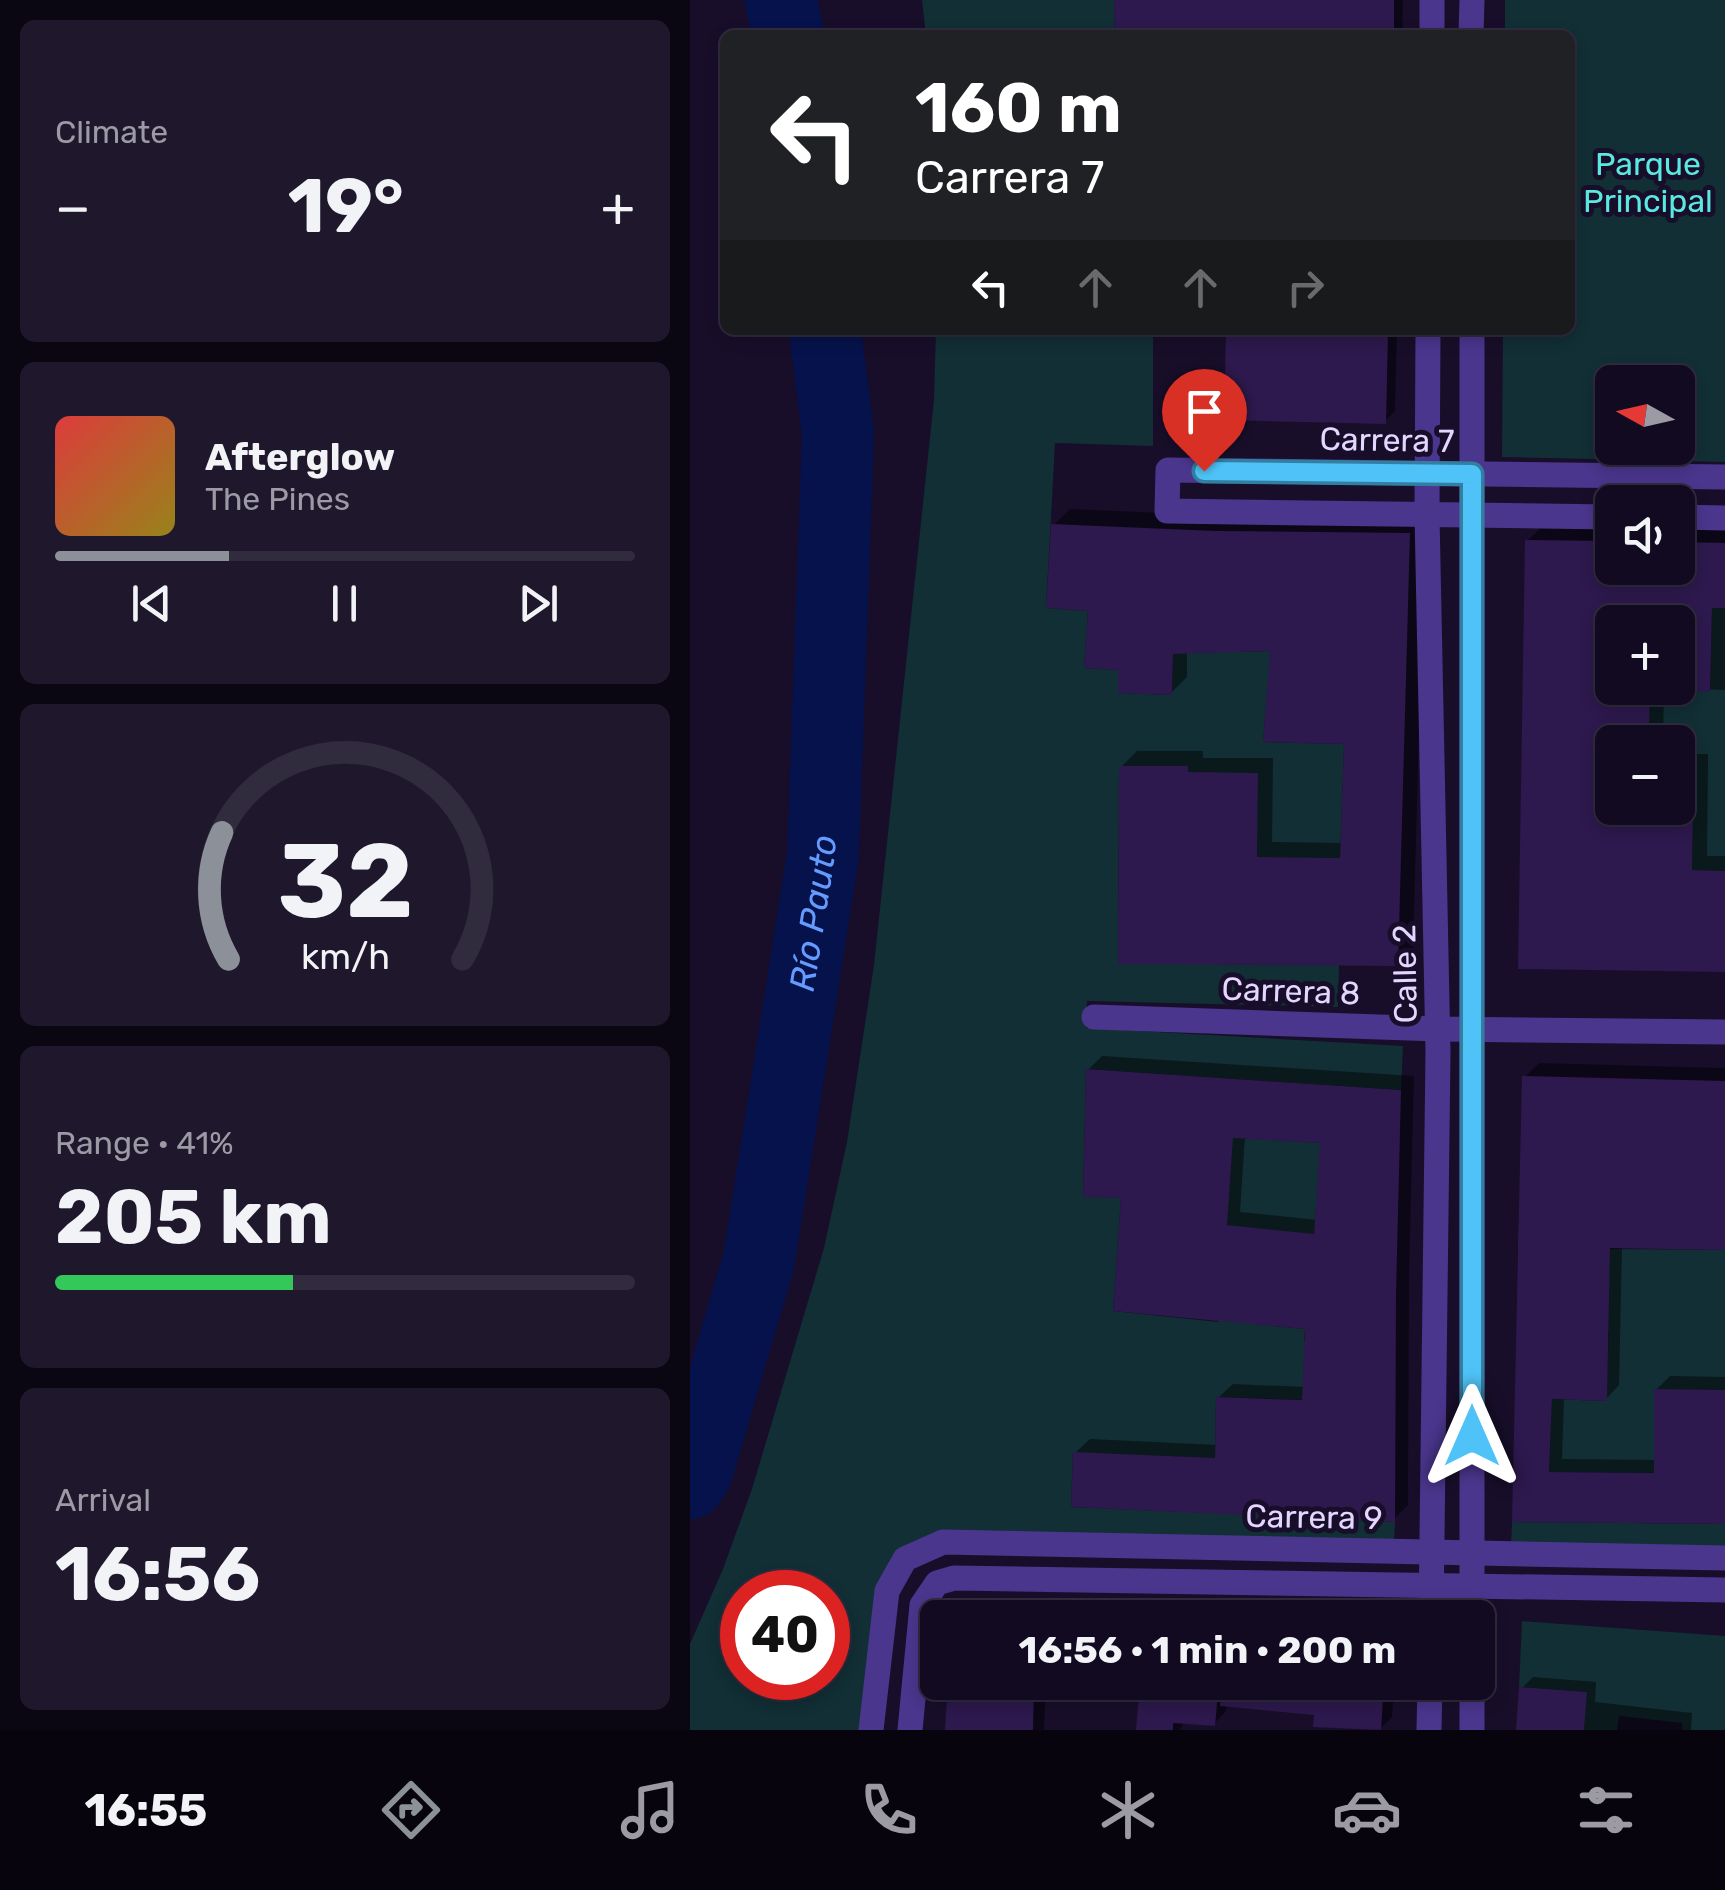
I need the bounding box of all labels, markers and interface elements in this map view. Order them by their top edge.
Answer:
text: 160 m [915,67,1122,150]
icon: left [750,70,880,200]
text: Climate [55,113,168,151]
park label: Parque Principal [1583,145,1713,220]
text: Carrera 7 [915,151,1104,204]
text: 19° [288,162,404,251]
text: − [55,175,91,240]
text: + [601,175,635,240]
icon: left [963,260,1018,315]
icon: ahead [1068,260,1123,315]
icon: ahead [1173,260,1228,315]
icon: right [1278,260,1333,315]
north arrow [1595,365,1695,465]
map controls [1595,365,1695,825]
pin [1162,369,1247,472]
icon: arrive [1177,384,1232,439]
street label: Carrera 7 [1319,420,1455,460]
text: Afterglow [205,434,395,480]
text: The Pines [205,480,350,518]
button: sound [1595,485,1695,585]
icon: previous [124,576,179,631]
icon: pause [317,576,372,631]
icon: next [511,576,566,631]
button: + [1595,605,1695,705]
button: − [1595,725,1695,825]
text: 32 [277,820,413,943]
water label: Río Pauto [781,834,845,994]
street label: Calle 2 [1385,924,1425,1024]
text: km/h [300,936,390,978]
street label: Carrera 8 [1221,970,1361,1012]
text: Range · 41% [55,1124,234,1162]
text: 205 km [55,1173,332,1262]
position arrow [1420,1384,1524,1488]
text: Arrival [55,1481,151,1519]
street label: Carrera 9 [1245,1497,1383,1537]
text: 16:56 [55,1530,260,1619]
speed limit sign: 40 [720,1570,850,1700]
text: 16:56 · 1 min · 200 m [1019,1627,1396,1673]
icon: directions [376,1775,446,1845]
icon: music [615,1775,685,1845]
icon: phone [854,1775,924,1845]
icon: climate [1093,1775,1163,1845]
icon: car [1332,1775,1402,1845]
icon: filters [1571,1775,1641,1845]
text: 16:55 [84,1784,207,1837]

